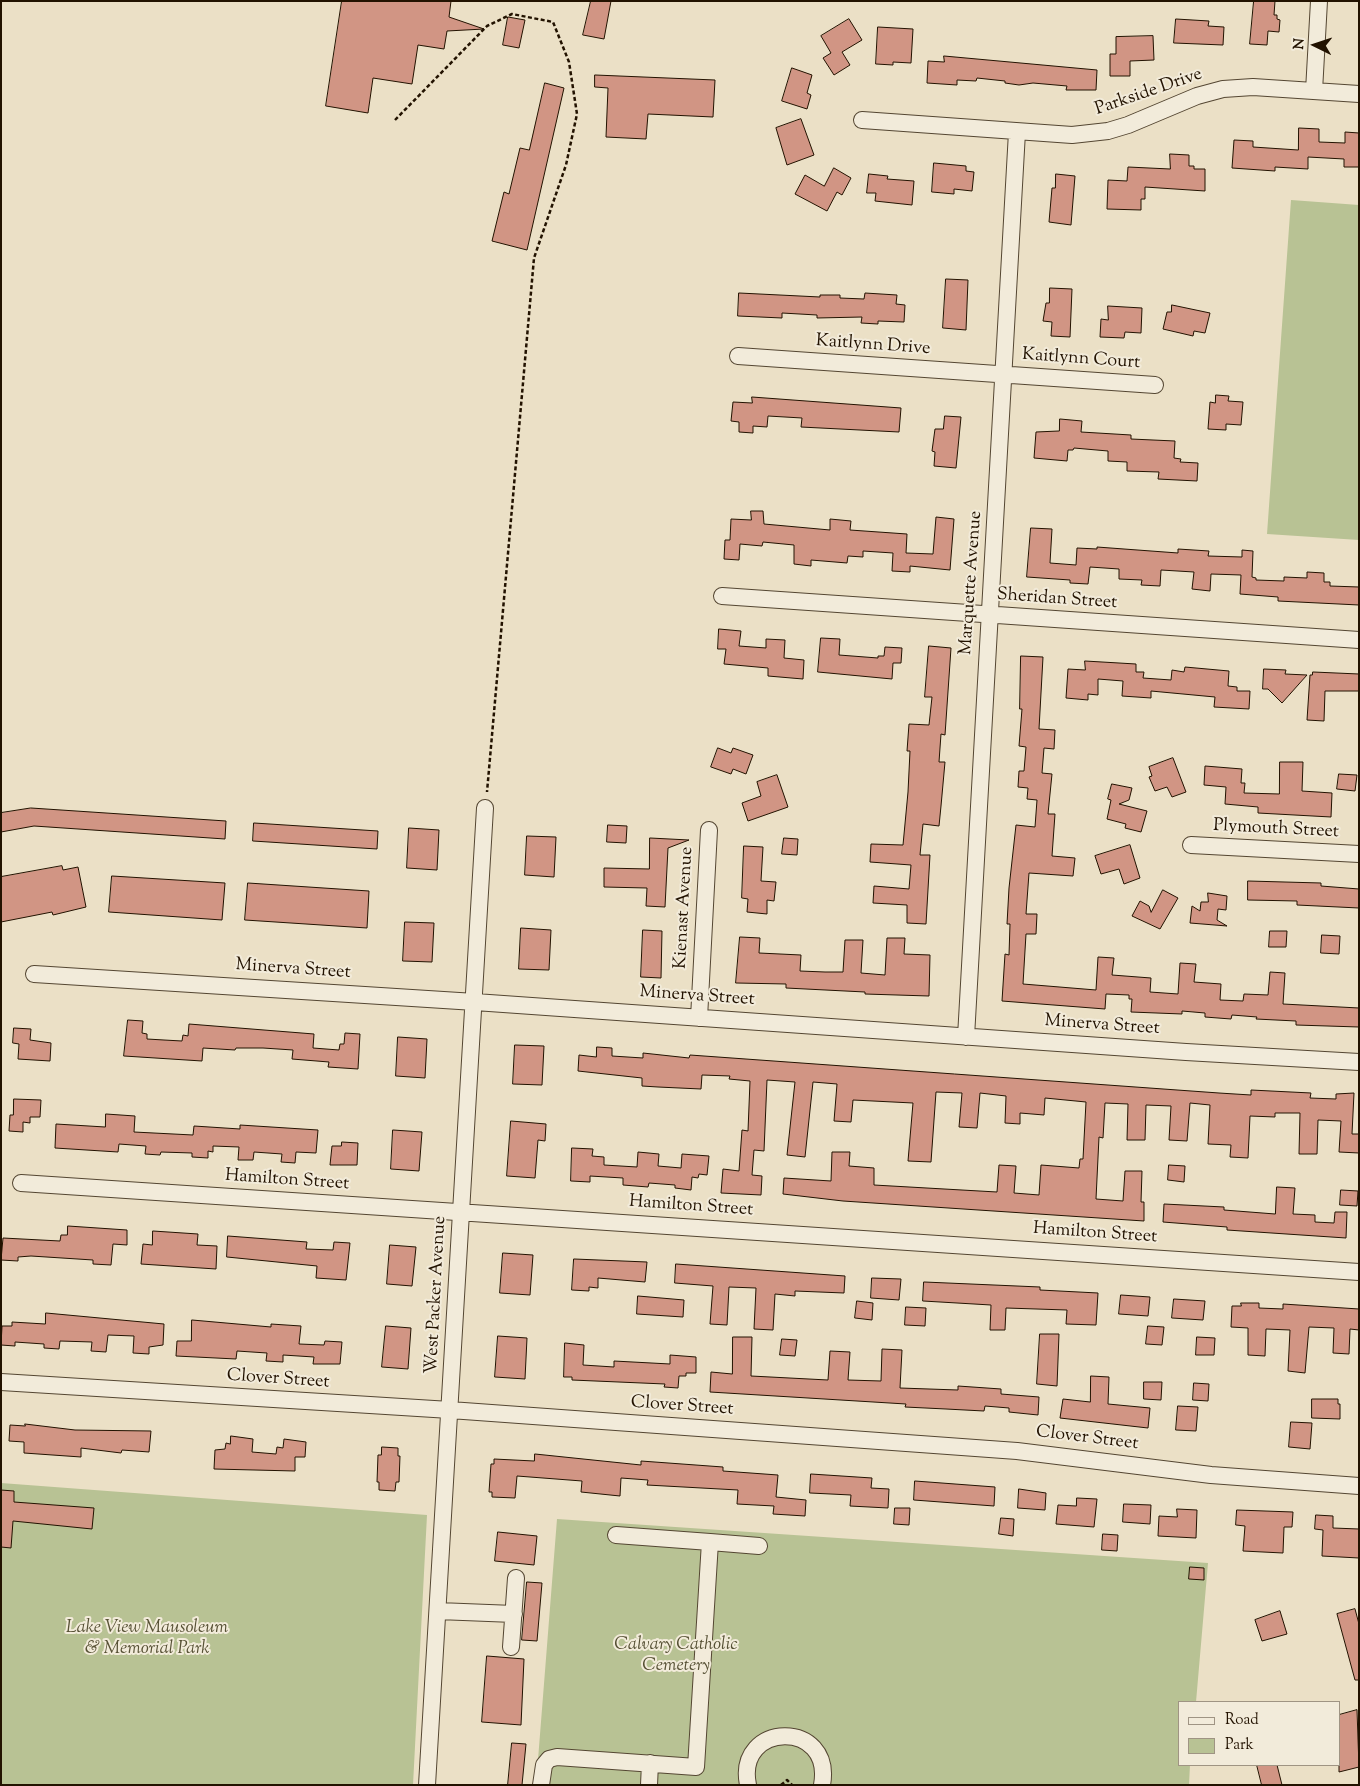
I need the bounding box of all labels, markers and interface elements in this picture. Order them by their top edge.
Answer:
north arrow [1290,20,1340,70]
text: N [1290,38,1310,50]
street label: Parkside Drive [1093,65,1205,121]
street label: Kaitlynn Drive [815,331,931,361]
street label: Kaitlynn Court [1021,345,1141,375]
street label: Marquette Avenue [956,510,988,656]
street label: Sheridan Street [996,585,1118,615]
street label: Plymouth Street [1213,816,1339,844]
street label: Kienast Avenue [671,846,699,970]
street label: Minerva Street [235,955,351,985]
street label: Minerva Street [639,982,755,1012]
street label: Minerva Street [1044,1011,1160,1041]
street label: Hamilton Street [224,1166,350,1196]
street label: Hamilton Street [628,1192,754,1222]
street label: West Packer Avenue [422,1215,452,1375]
street label: Hamilton Street [1032,1219,1158,1249]
street label: Clover Street [226,1366,330,1394]
street label: Clover Street [630,1393,734,1421]
street label: Clover Street [1035,1422,1139,1456]
park label: Lake View Mausoleum & Memorial Park [66,1618,228,1660]
park label: Calvary Catholic Cemetery [614,1635,738,1678]
legend [1178,1701,1340,1766]
text: Road [1225,1710,1259,1731]
text: Park [1225,1735,1254,1756]

